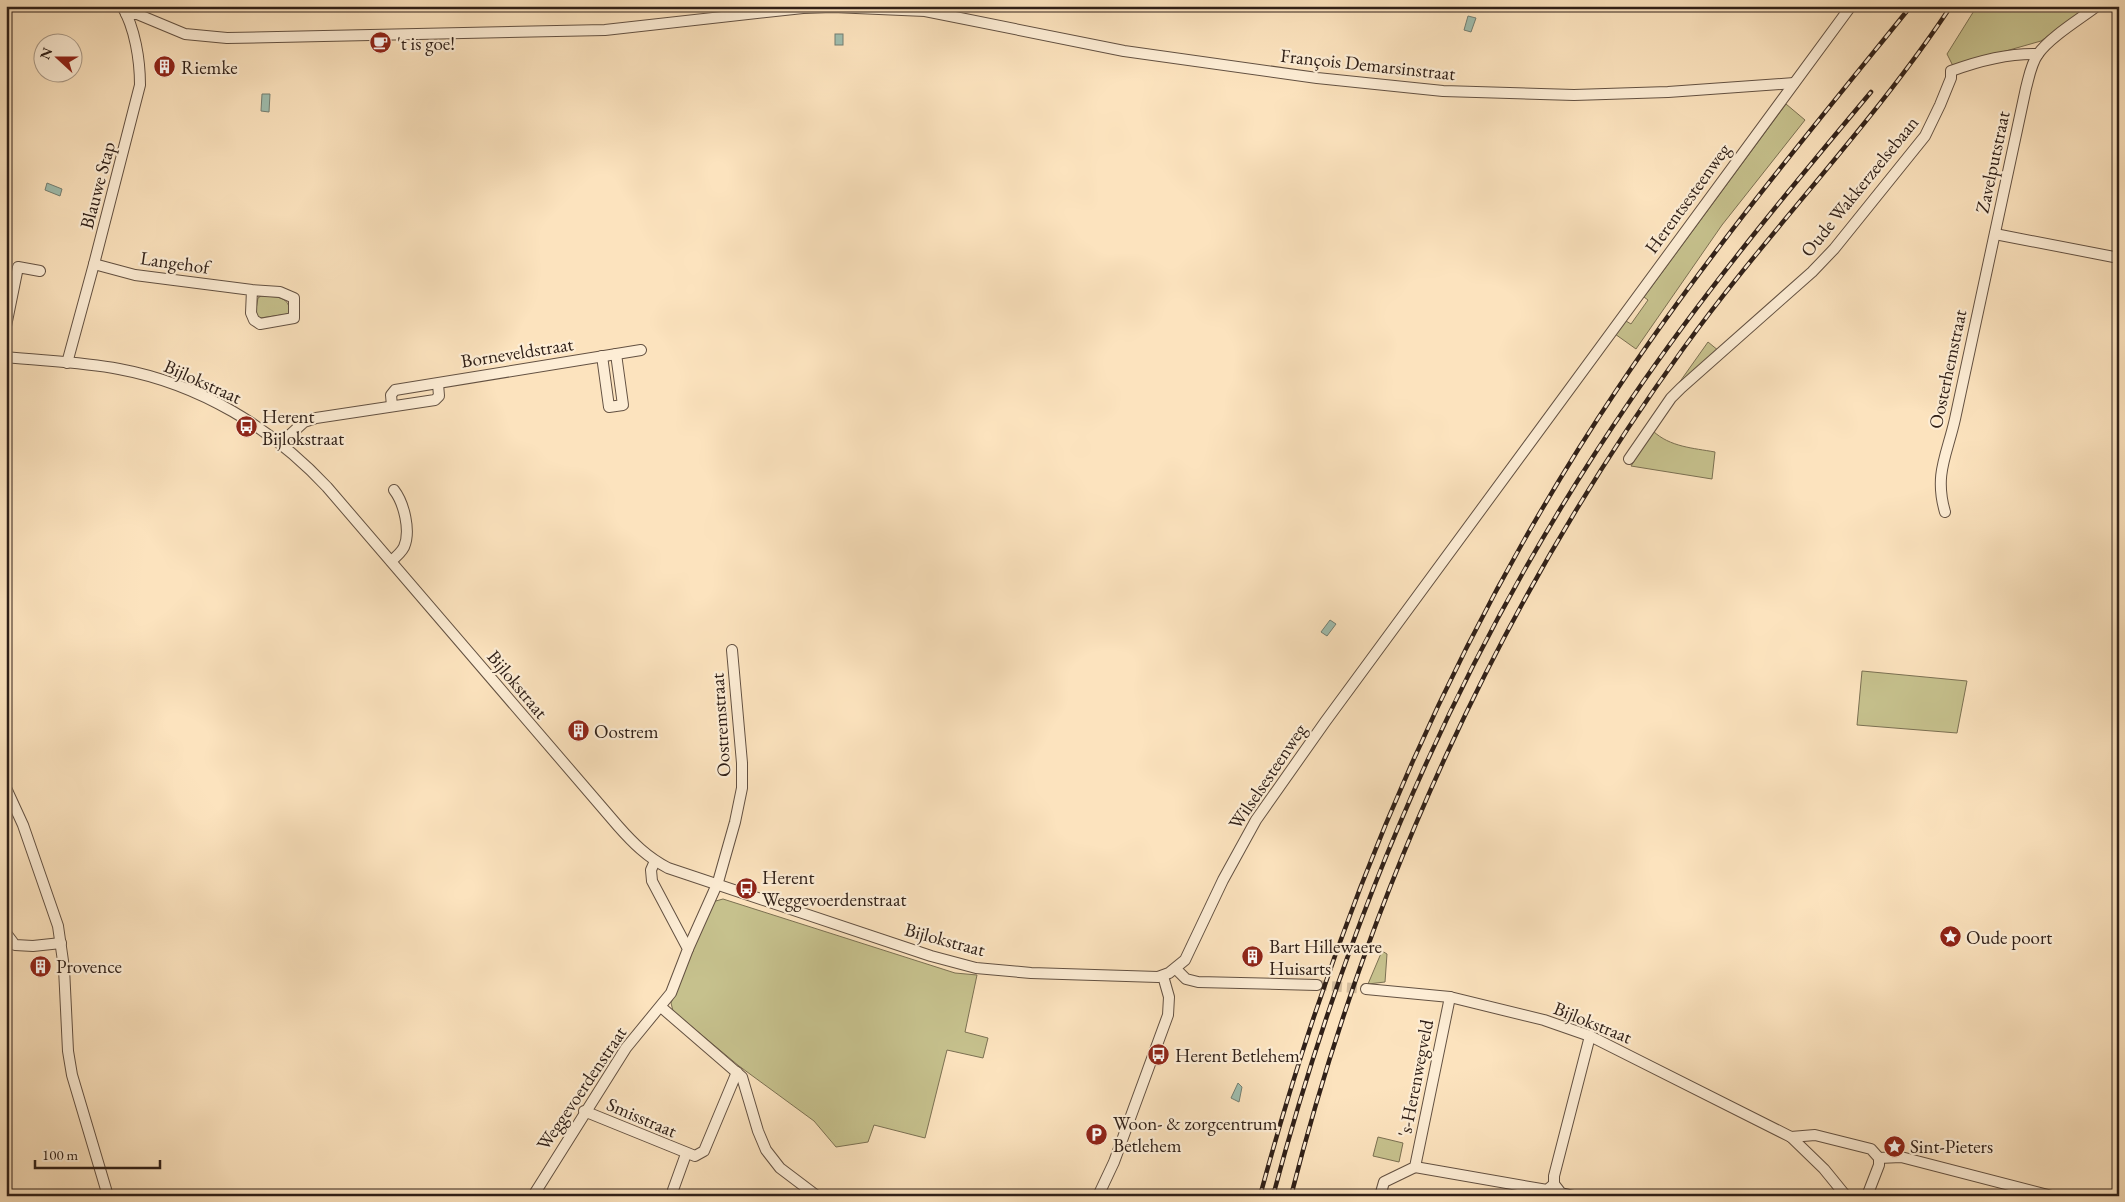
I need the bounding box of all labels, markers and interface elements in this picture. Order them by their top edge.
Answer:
cafe icon: 't is goe! [369,31,393,55]
place label: 't is goe! [397,31,455,56]
north arrow [32,32,82,82]
street label: François Demarsinstraat [1279,43,1457,86]
text: N [35,44,57,62]
building icon: Riemke [153,55,177,79]
place label: Riemke [181,55,238,80]
street label: Zavelputstraat [1969,109,2016,216]
street label: Oude Wakkerzeelsebaan [1795,111,1924,262]
street label: Herentsesteenweg [1639,138,1736,258]
street label: Blauwe Stap [74,139,121,231]
street label: Langehof [139,245,213,280]
street label: Oosterhemstraat [1923,307,1972,431]
street label: Borneveldstraat [459,331,575,374]
street label: Bijlokstraat [160,353,245,410]
place label: Herent Bijlokstraat [262,404,344,451]
bus stop icon: Herent Bijlokstraat [234,415,258,439]
street label: Bijlokstraat [482,645,554,724]
street label: Oostremstraat [704,672,737,778]
street label: Wilselsesteenweg [1223,718,1312,834]
building icon: Oostrem [566,719,590,743]
place label: Oostrem [594,719,659,744]
place label: Herent Weggevoerdenstraat [762,865,907,912]
bus stop icon: Herent Weggevoerdenstraat [734,876,758,900]
street label: Bijlokstraat [902,917,988,962]
place icon: Oude poort [1938,925,1962,949]
place label: Oude poort [1966,925,2052,950]
place label: Bart Hillewaere Huisarts [1269,934,1382,981]
building icon: Bart Hillewaere Huisarts [1241,945,1265,969]
building icon: Provence [28,954,52,978]
place label: Provence [56,954,122,979]
street label: Bijlokstraat [1550,995,1636,1049]
street label: 's-Herenwegveld [1392,1017,1439,1139]
street label: Weggevoerdenstraat [531,1021,632,1155]
bus stop icon: Herent Betlehem [1147,1043,1171,1067]
place label: Herent Betlehem [1175,1043,1300,1068]
street label: Smisstraat [603,1091,681,1143]
place label: Woon- & zorgcentrum Betlehem [1113,1111,1278,1158]
parking icon: Woon- & zorgcentrum Betlehem [1085,1122,1109,1146]
place icon: Sint-Pieters [1882,1134,1906,1158]
place label: Sint-Pieters [1910,1134,1993,1159]
scale bar [35,1137,160,1169]
text: 100 m [42,1145,79,1164]

